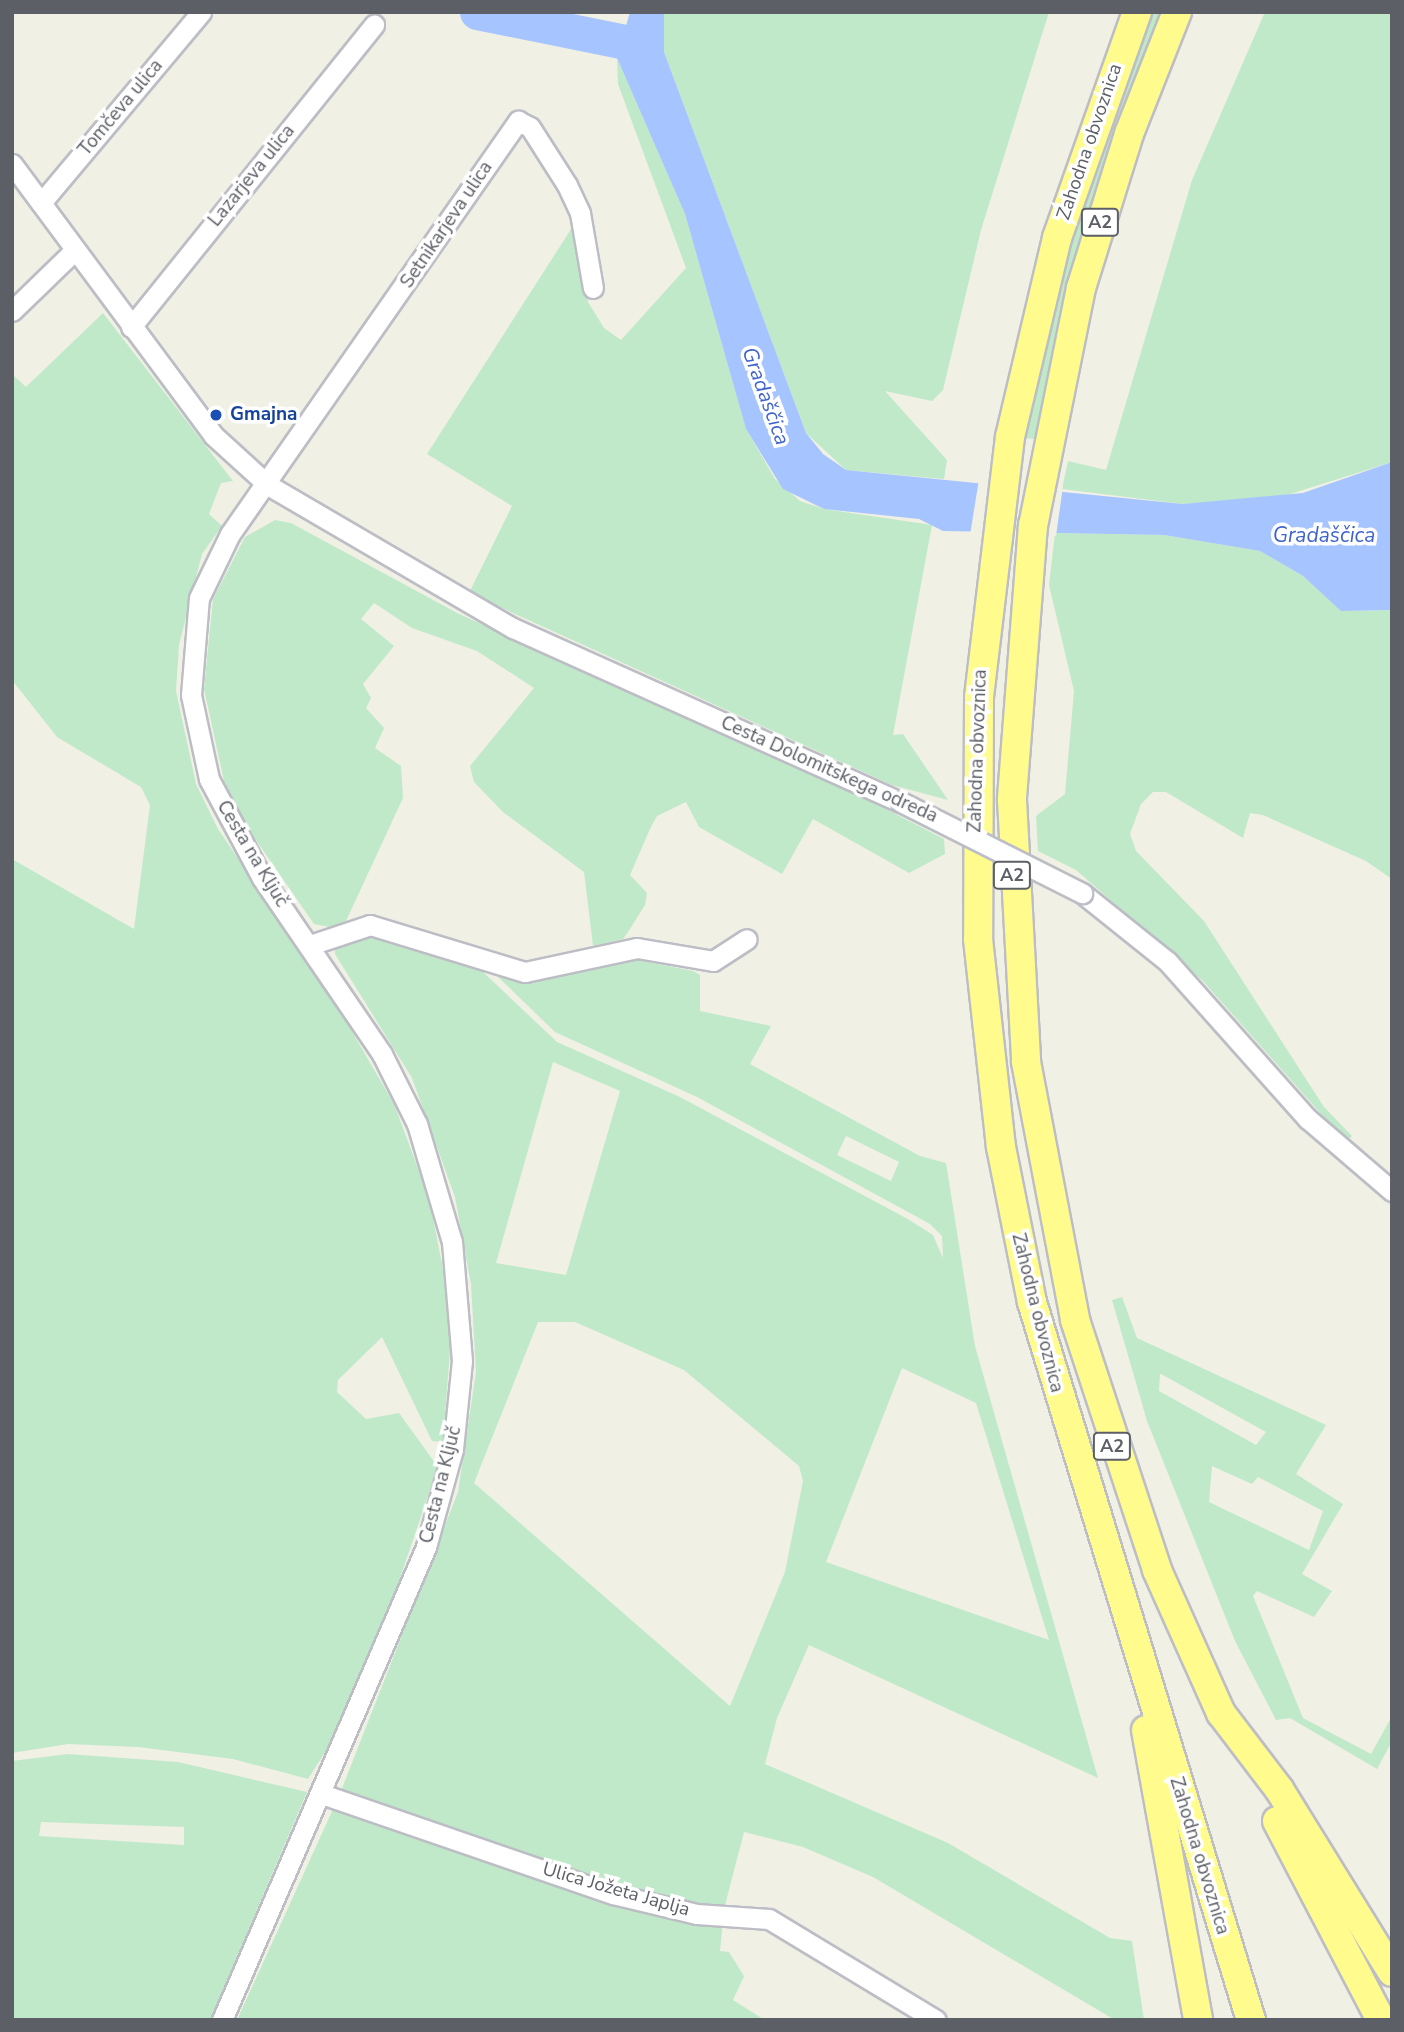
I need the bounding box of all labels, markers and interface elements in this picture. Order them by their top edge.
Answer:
street label: Tomčeva ulica [74,55,168,161]
street label: Zahodna obvoznica [1053,61,1127,223]
street label: Lazarjeva ulica [204,120,300,232]
street label: Setnikarjeva ulica [396,157,498,293]
road number: A2 [1081,208,1119,236]
water label: Gradaščica [737,343,795,449]
place label: Gmajna [230,404,297,426]
marker: Gmajna [208,407,224,423]
water label: Gradaščica [1273,522,1375,548]
street label: Zahodna obvoznica [964,669,992,833]
street label: Cesta Dolomitskega odreda [717,712,941,828]
street label: Cesta na Ključ [211,797,293,911]
road number: A2 [993,860,1031,890]
street label: Zahodna obvoznica [1006,1231,1068,1395]
street label: Cesta na Ključ [415,1424,467,1546]
road number: A2 [1093,1432,1131,1461]
street label: Zahodna obvoznica [1164,1774,1234,1938]
street label: Ulica Jožeta Japlja [540,1858,692,1922]

